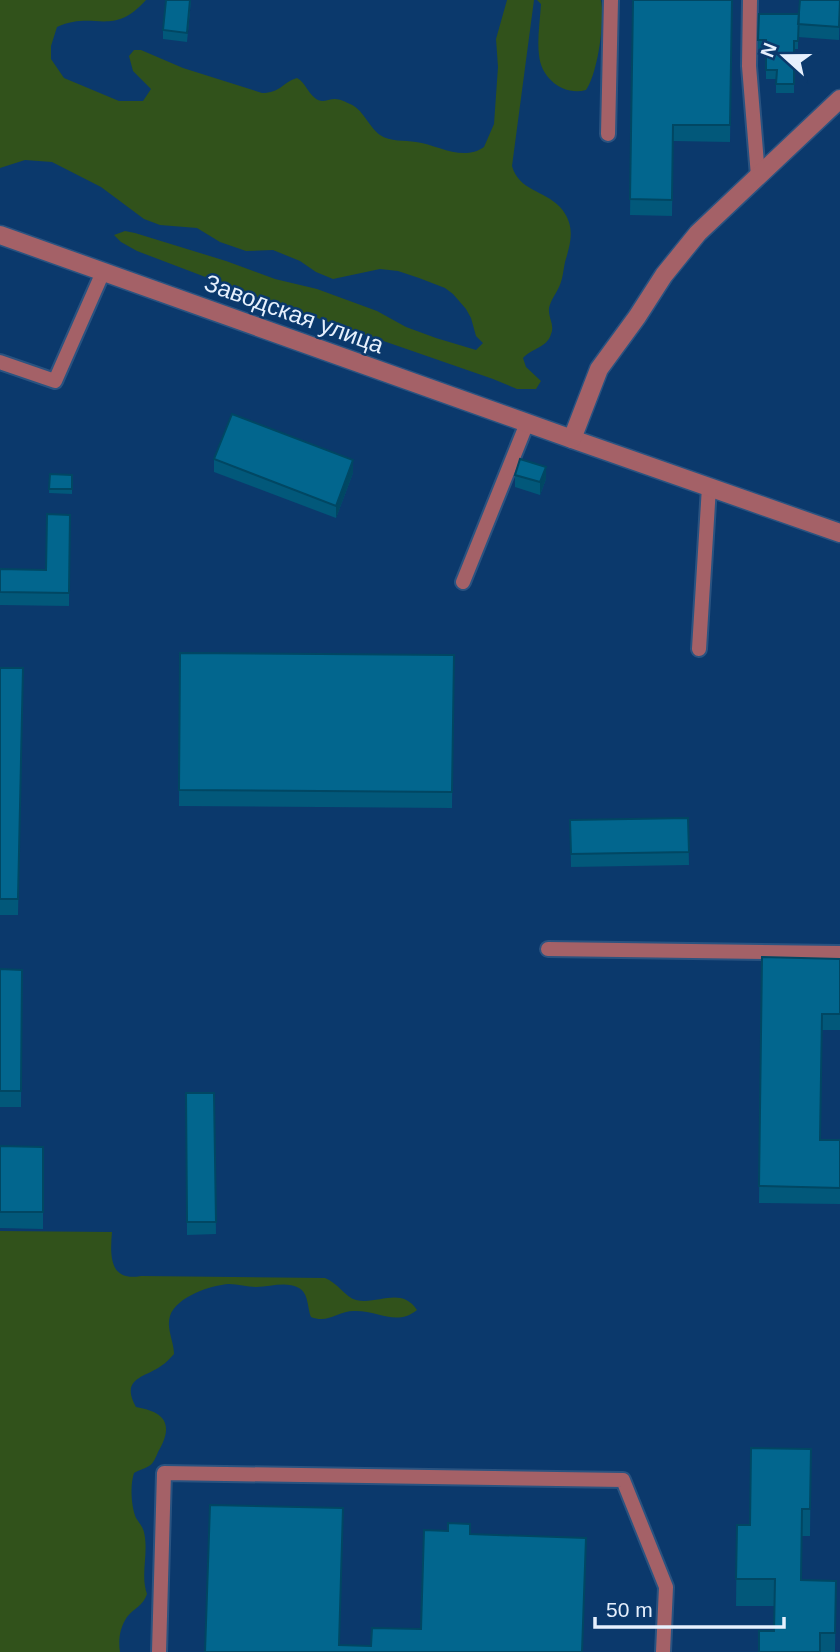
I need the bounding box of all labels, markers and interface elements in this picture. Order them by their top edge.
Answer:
north arrow [749,21,819,91]
text: N [756,40,781,60]
street label: Заводская улица [201,268,388,359]
scale bar [595,1586,784,1630]
text: 50 m [606,1598,653,1621]

